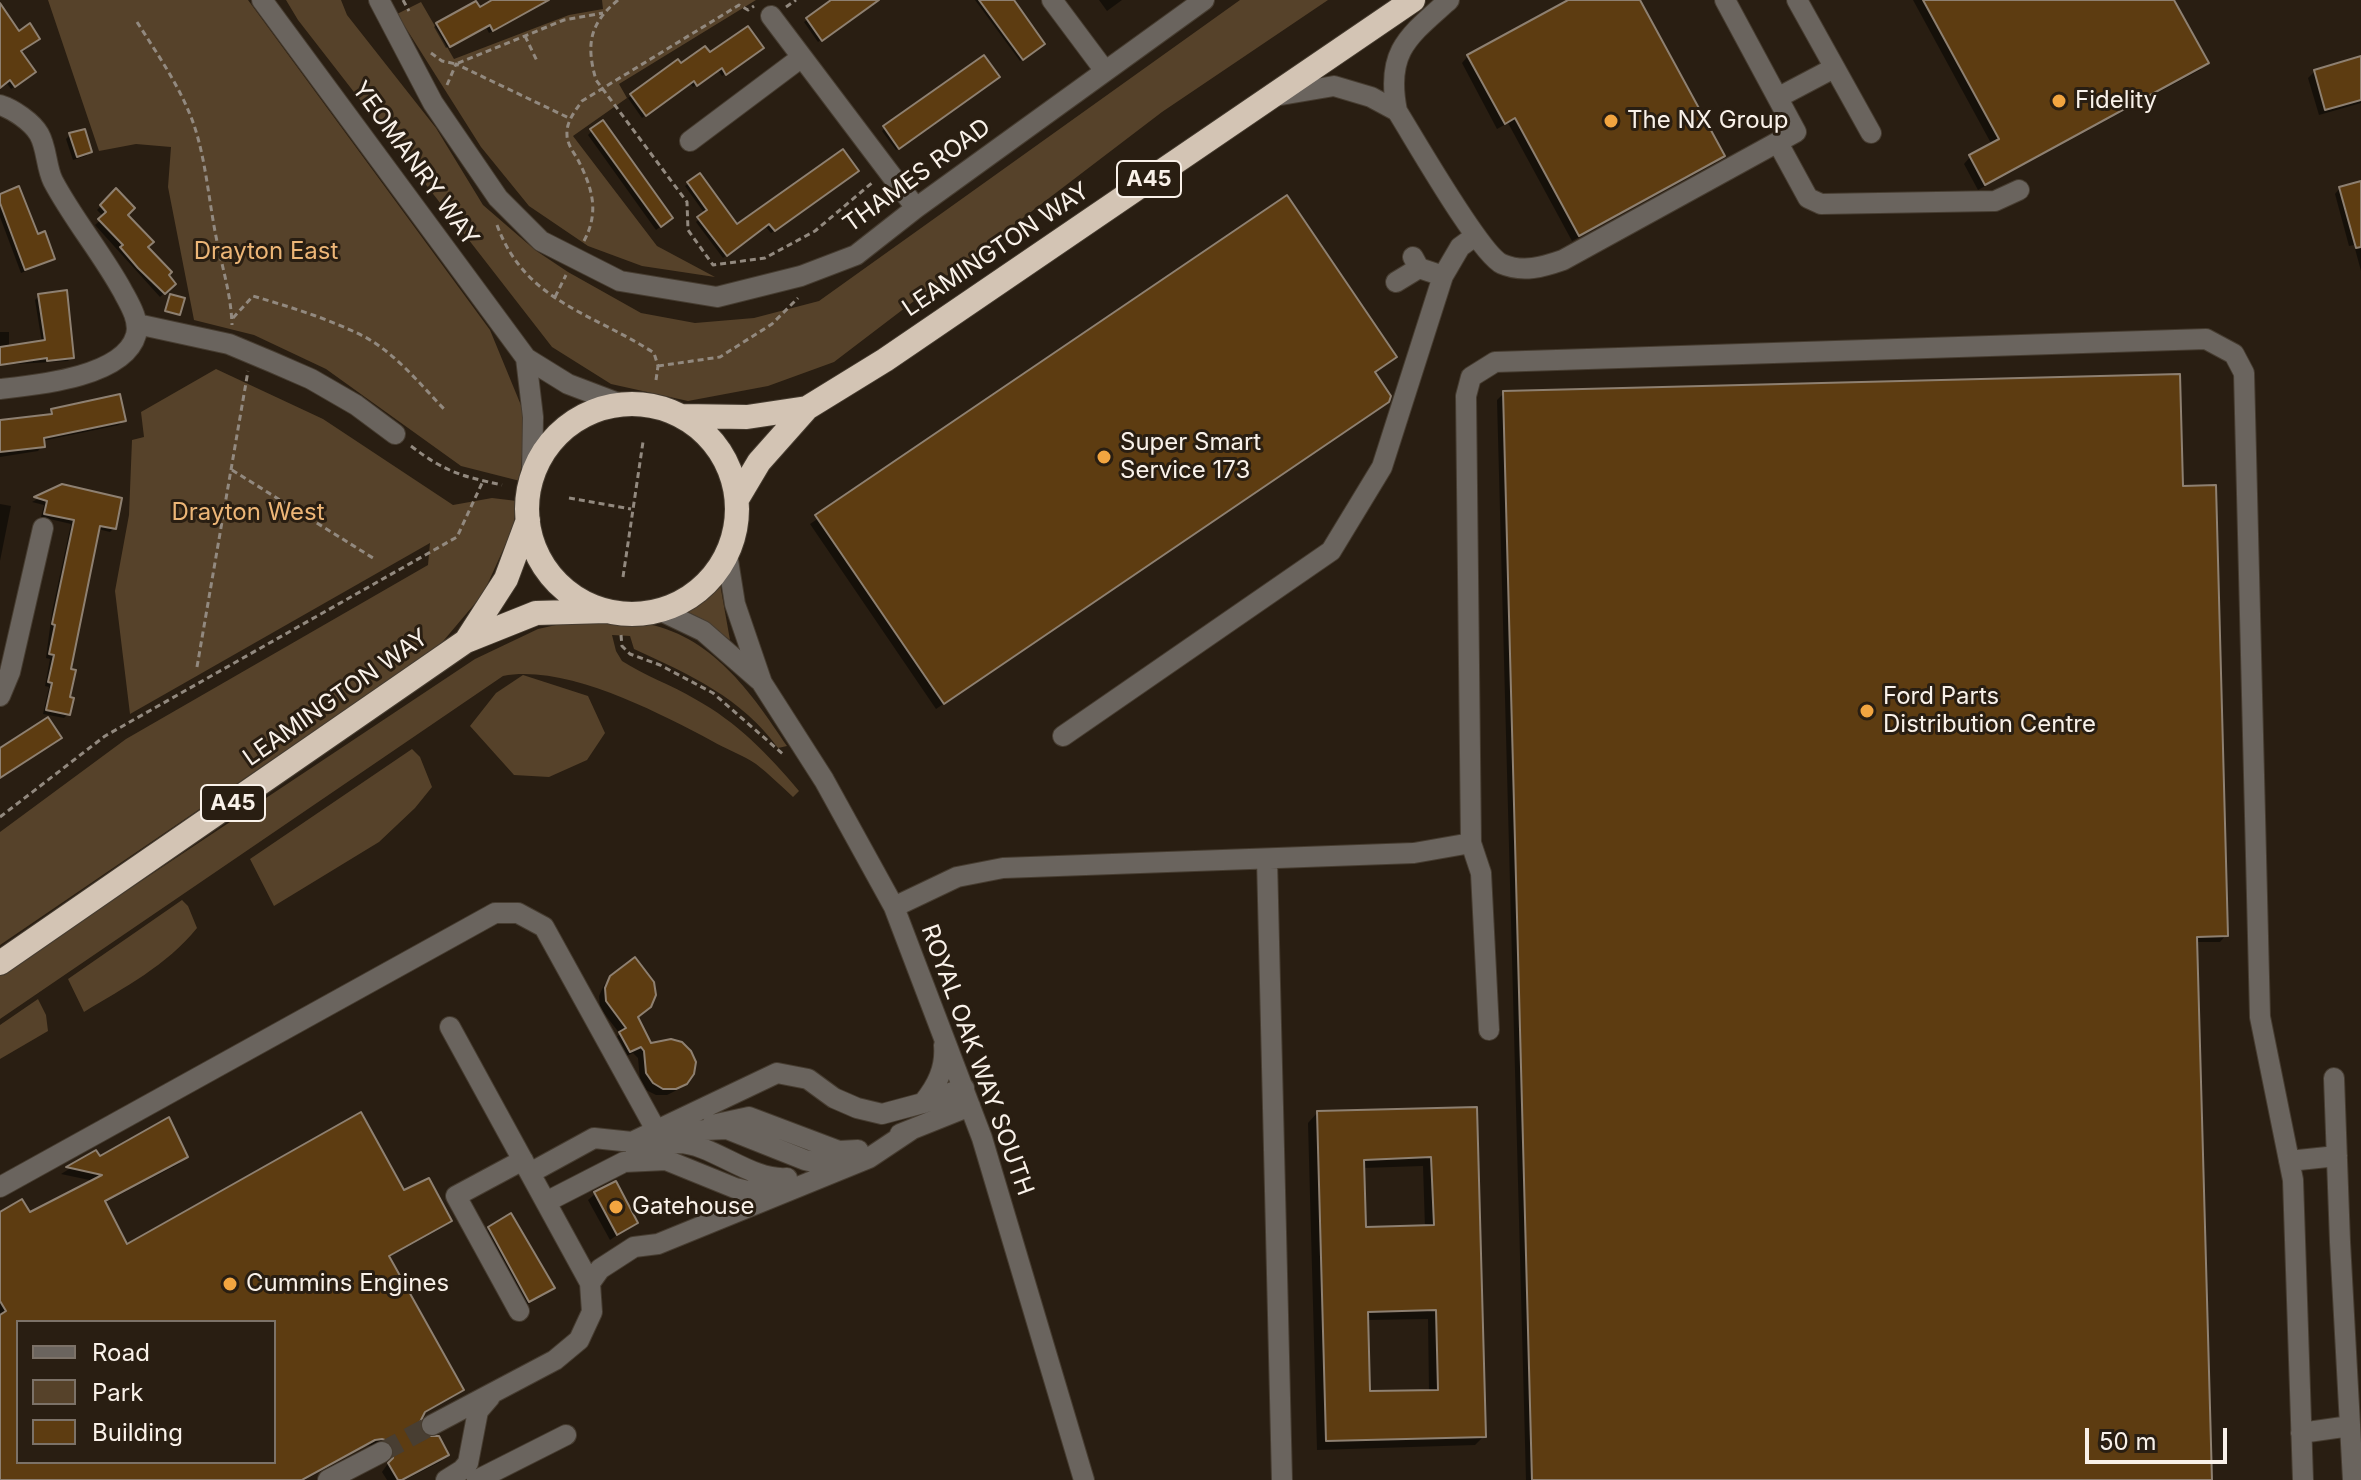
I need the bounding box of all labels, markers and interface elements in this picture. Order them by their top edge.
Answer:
street label: YEOMANRY WAY [346,76,484,252]
place label: Fidelity [2075,87,2157,115]
marker: Fidelity [2050,92,2068,110]
place label: The NX Group [1627,107,1788,135]
marker: The NX Group [1602,112,1620,130]
street label: THAMES ROAD [838,113,996,239]
road number: A45 [1117,161,1181,197]
street label: LEAMINGTON WAY [897,177,1095,323]
park label: Drayton East [194,238,338,266]
place label: Super Smart Service 173 [1120,429,1261,485]
marker: Super Smart Service 173 [1095,448,1113,466]
park label: Drayton West [171,499,325,527]
street label: LEAMINGTON WAY [238,623,434,773]
place label: Ford Parts Distribution Centre [1883,683,2096,739]
marker: Ford Parts Distribution Centre [1858,702,1876,720]
road number: A45 [201,785,265,821]
street label: ROYAL OAK WAY SOUTH [914,921,1040,1199]
place label: Gatehouse [632,1193,754,1221]
marker: Gatehouse [607,1198,625,1216]
place label: Cummins Engines [246,1270,449,1298]
marker: Cummins Engines [221,1275,239,1293]
legend [16,1320,276,1464]
text: Road [92,1338,150,1367]
text: Park [92,1378,143,1407]
scale bar [2089,1412,2231,1462]
text: Building [92,1418,183,1447]
text: 50 m [2099,1427,2157,1456]

